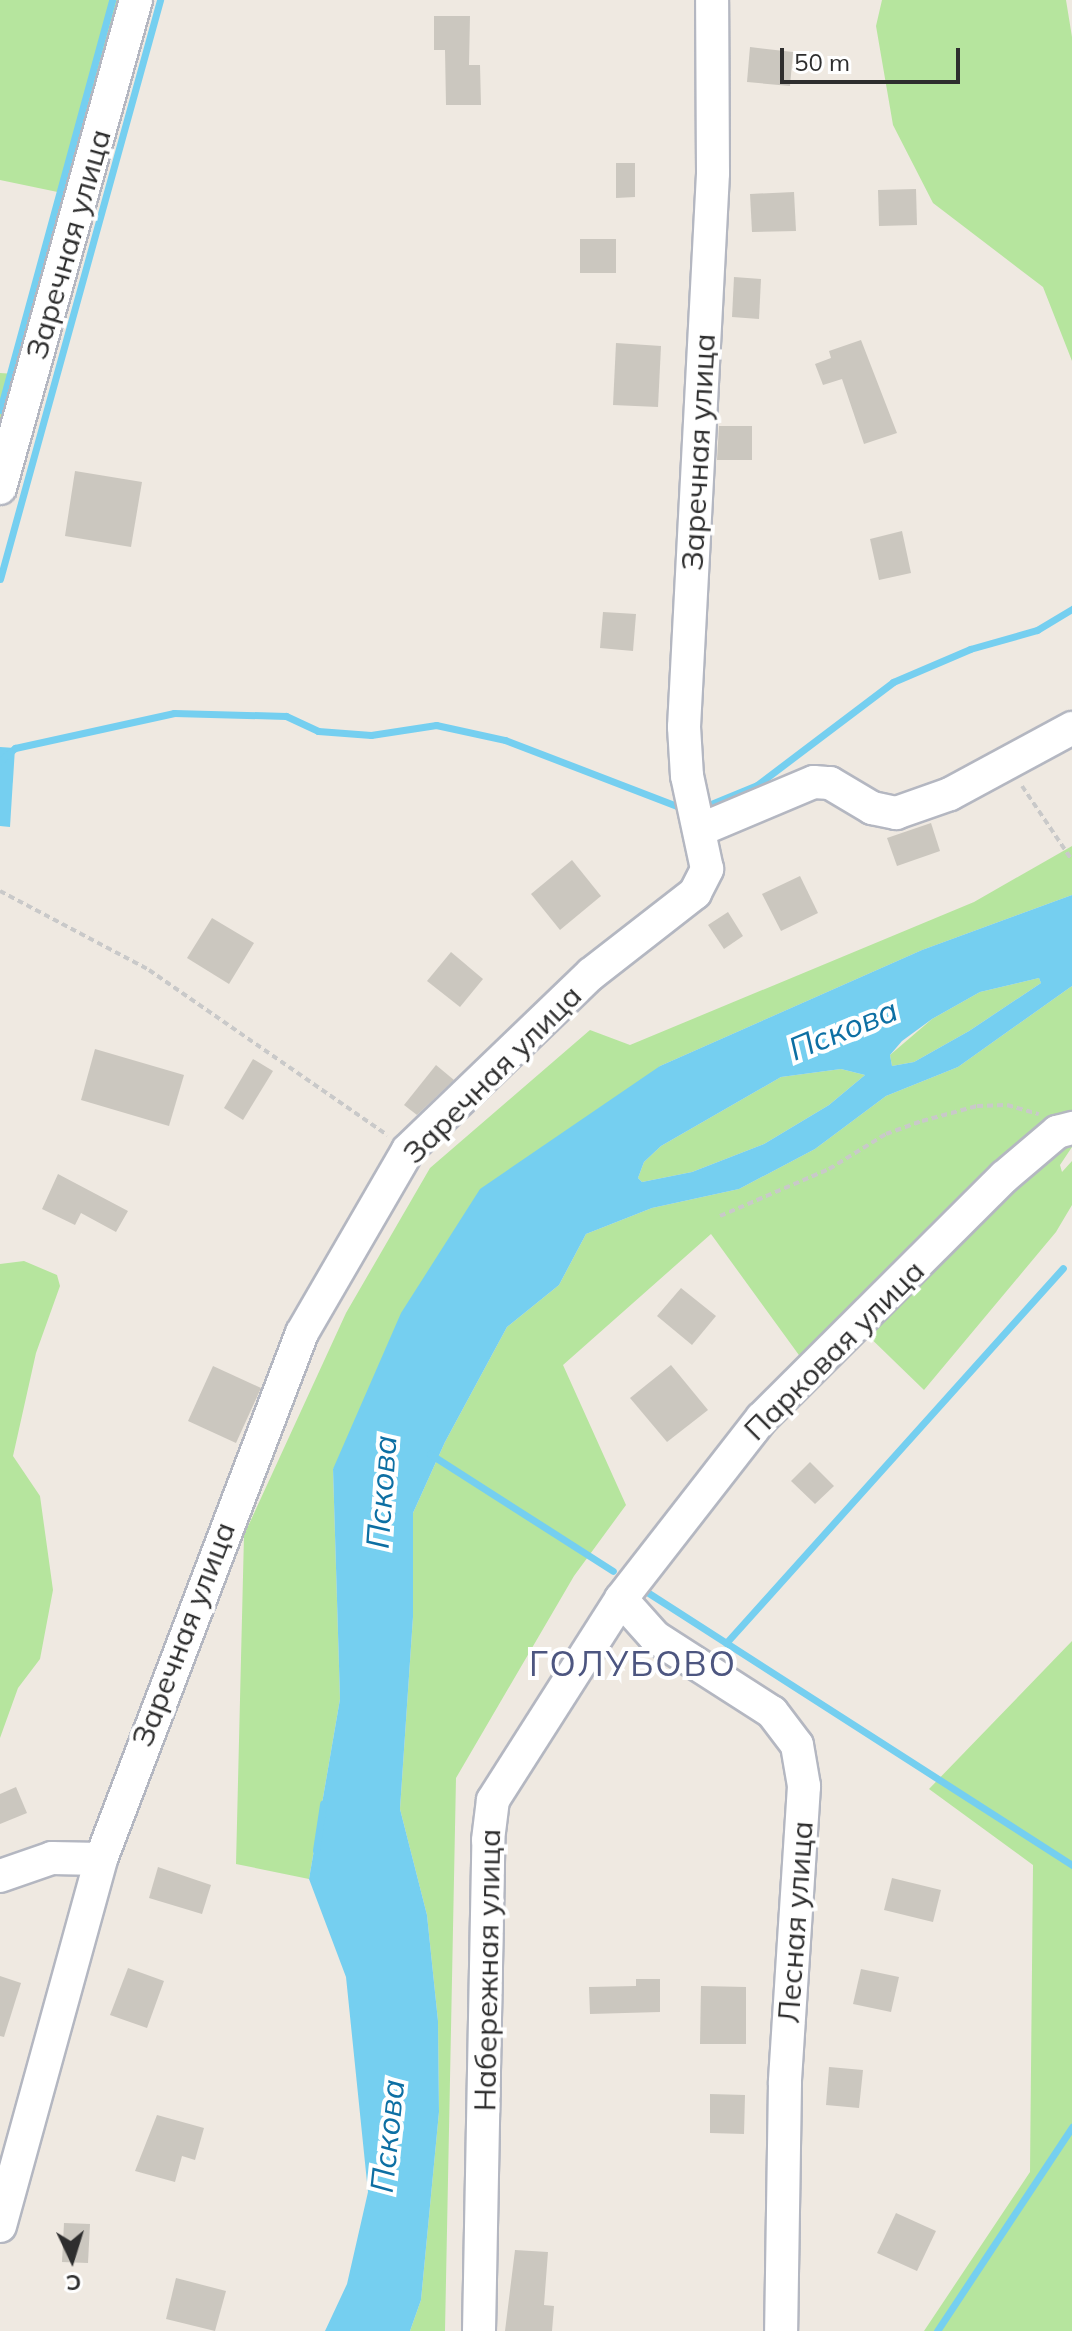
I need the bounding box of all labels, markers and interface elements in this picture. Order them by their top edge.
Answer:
scale bar [784,32,964,82]
text: 50 m [794,47,850,77]
street label: Заречная улица [18,125,118,363]
street label: Заречная улица [674,332,722,572]
street label: Заречная улица [395,977,589,1171]
water label: Пскова [783,990,903,1068]
street label: Парковая улица [736,1252,932,1448]
water label: Пскова [358,1434,404,1550]
street label: Заречная улица [124,1517,242,1751]
district label: ГОЛУБОВО [529,1644,737,1684]
street label: Лесная улица [770,1820,820,2024]
street label: Набережная улица [467,1828,507,2112]
water label: Пскова [362,2077,412,2195]
north arrow [32,2219,112,2299]
text: С [65,2268,82,2297]

